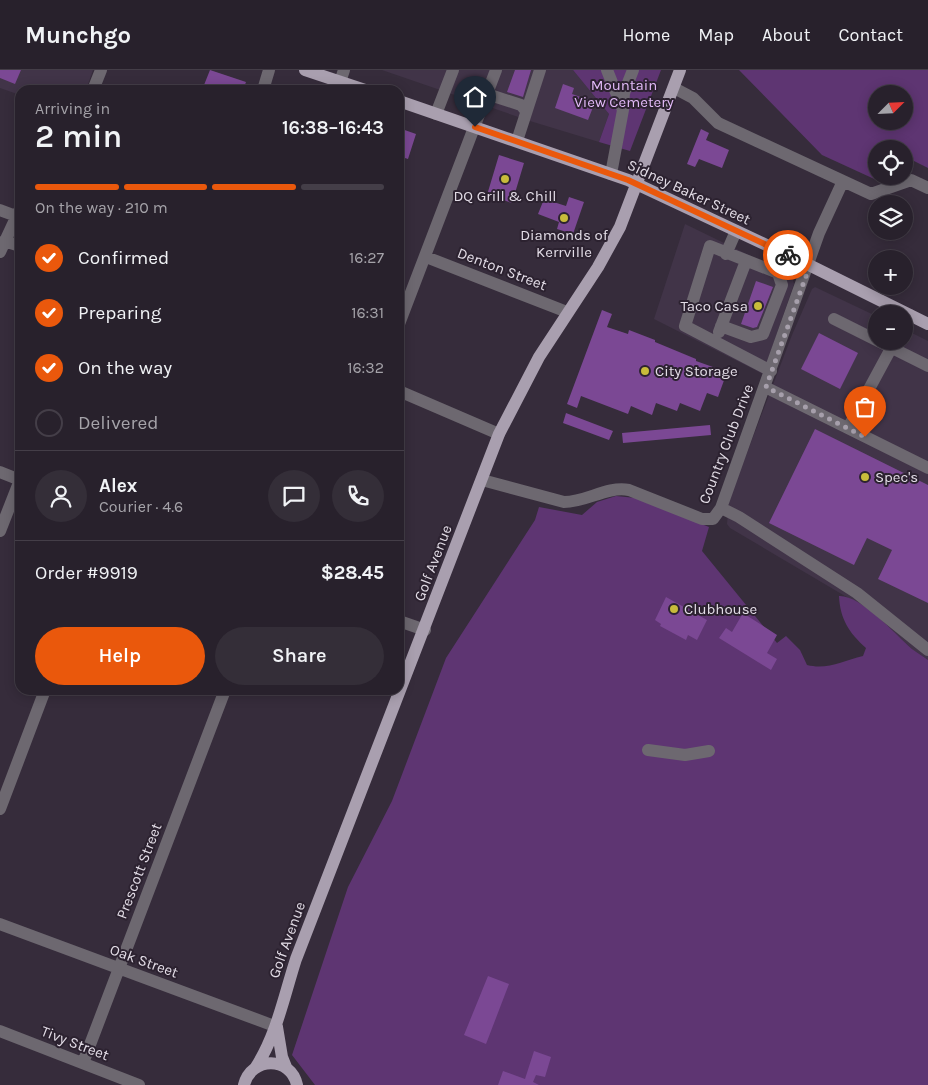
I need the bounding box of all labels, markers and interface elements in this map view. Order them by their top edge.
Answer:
text: Munchgo [25,21,131,49]
text: Home [622,24,670,46]
text: Map [698,24,734,46]
text: About [762,24,811,46]
text: Contact [839,24,903,46]
pin [454,76,496,127]
park label: Mountain View Cemetery [574,76,674,111]
icon: home [461,83,489,111]
north arrow [868,85,912,130]
map controls [868,85,913,350]
text: Arriving in [35,99,110,118]
text: 16:38–16:43 [282,117,384,139]
text: 2 min [35,118,122,155]
button: locate [868,140,913,185]
street label: Sidney Baker Street [625,156,754,229]
marker: DQ Grill & Chill [499,173,511,185]
place label: DQ Grill & Chill [453,187,557,205]
button: layers [868,195,913,240]
text: On the way · 210 m [35,198,168,217]
marker: Diamonds of Kerrville [558,212,570,224]
place label: Diamonds of Kerrville [520,226,609,261]
courier [763,230,813,280]
icon: bike [774,241,802,269]
icon: check [35,244,63,272]
street label: Denton Street [455,244,550,294]
text: Confirmed [78,247,169,269]
text: 16:27 [349,248,384,267]
button: + [868,250,913,295]
place label: Taco Casa [680,297,748,315]
icon: check [35,299,63,327]
marker: Taco Casa [752,300,764,312]
text: Preparing [78,302,161,324]
text: 16:31 [351,303,384,322]
button: − [868,305,913,350]
icon: check [35,354,63,382]
text: On the way [78,357,172,379]
text: 16:32 [347,358,384,377]
place label: City Storage [655,362,738,380]
marker: City Storage [639,365,651,377]
street label: Country Club Drive [695,381,757,507]
pin [844,386,886,437]
icon: bag [851,393,879,421]
text: Delivered [78,412,158,434]
place label: Spec's [875,468,918,486]
button: person [35,470,87,522]
button: chat [268,470,320,522]
button: phone [332,470,384,522]
marker: Spec's [859,471,871,483]
text: Alex [99,475,137,497]
text: Courier · 4.6 [99,497,183,516]
street label: Golf Avenue [410,522,456,604]
text: Order #9919 [35,562,138,584]
text: $28.45 [321,562,384,584]
place label: Clubhouse [684,600,757,618]
marker: Clubhouse [668,603,680,615]
button: Help [35,627,205,685]
button: Share [215,627,384,685]
street label: Prescott Street [112,820,166,921]
street label: Golf Avenue [265,899,309,981]
street label: Oak Street [107,940,181,982]
street label: Tivy Street [39,1022,112,1064]

